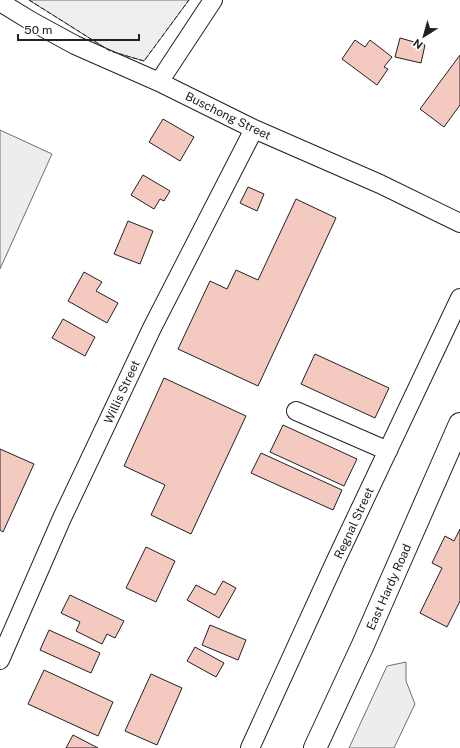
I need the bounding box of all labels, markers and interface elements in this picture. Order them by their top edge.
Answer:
scale bar [18,16,139,42]
north arrow [404,16,444,56]
text: 50 m [24,23,52,37]
text: N [411,37,425,51]
street label: Buschong Street [183,89,273,143]
street label: Willis Street [101,358,143,426]
street label: Regnal Street [331,485,377,561]
street label: East Hardy Road [364,542,414,632]

